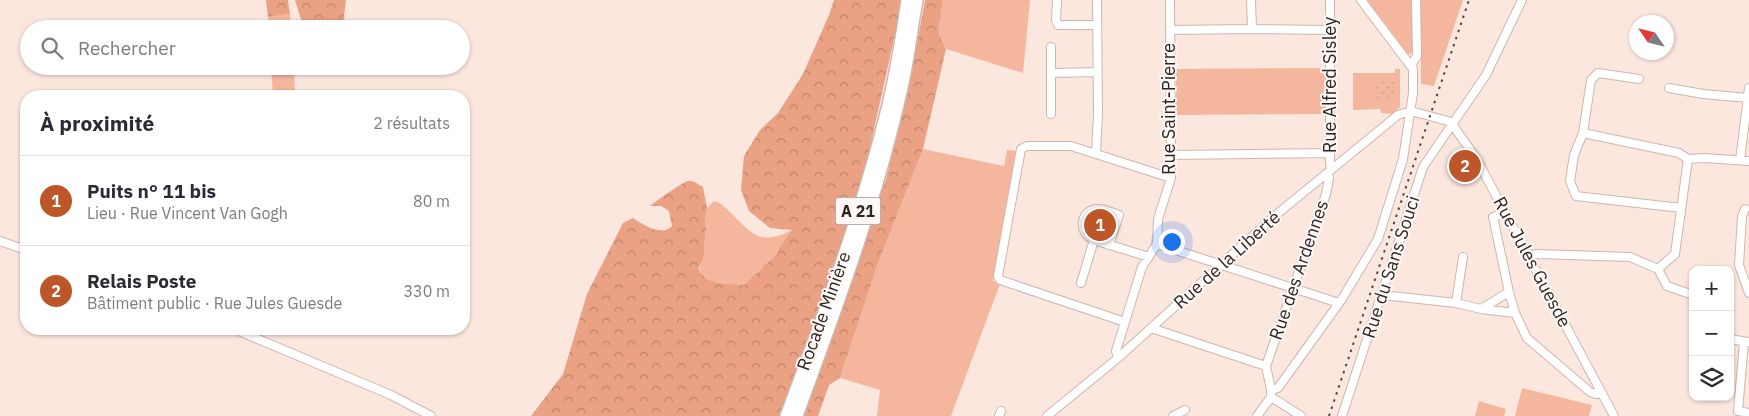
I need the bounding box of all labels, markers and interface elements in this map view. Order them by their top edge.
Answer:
north arrow [1629,15,1674,60]
street label: Rue Alfred Sisley [1318,17,1341,153]
search box [20,20,470,75]
icon: search [38,34,66,62]
text: Rechercher [78,36,176,60]
street label: Rue Saint-Pierre [1157,43,1180,175]
text: À proximité [40,109,154,137]
text: 2 résultats [373,113,450,133]
pin: 2 [1449,147,1481,185]
text: Puits n° 11 bis [87,179,216,203]
text: 1 [51,191,61,211]
text: 80 m [413,191,450,211]
street label: Rue Jules Guesde [1488,192,1577,331]
street label: Rue du Sans Souci [1357,193,1424,341]
street label: Rue des Ardennes [1264,197,1333,343]
road number: A 21 [836,198,880,225]
text: Lieu · Rue Vincent Van Gogh [87,203,288,223]
pin: 1 [1084,206,1116,244]
street label: Rue de la Liberté [1168,206,1285,314]
your location [1159,229,1185,255]
street label: Rocade Minière [791,248,856,373]
map controls [1689,266,1734,401]
button: + [1689,266,1734,311]
text: Relais Poste [87,269,196,293]
text: 2 [51,281,61,301]
text: 330 m [403,281,450,301]
text: Bâtiment public · Rue Jules Guesde [87,293,342,313]
button: − [1689,311,1734,356]
button: layers [1689,356,1734,401]

